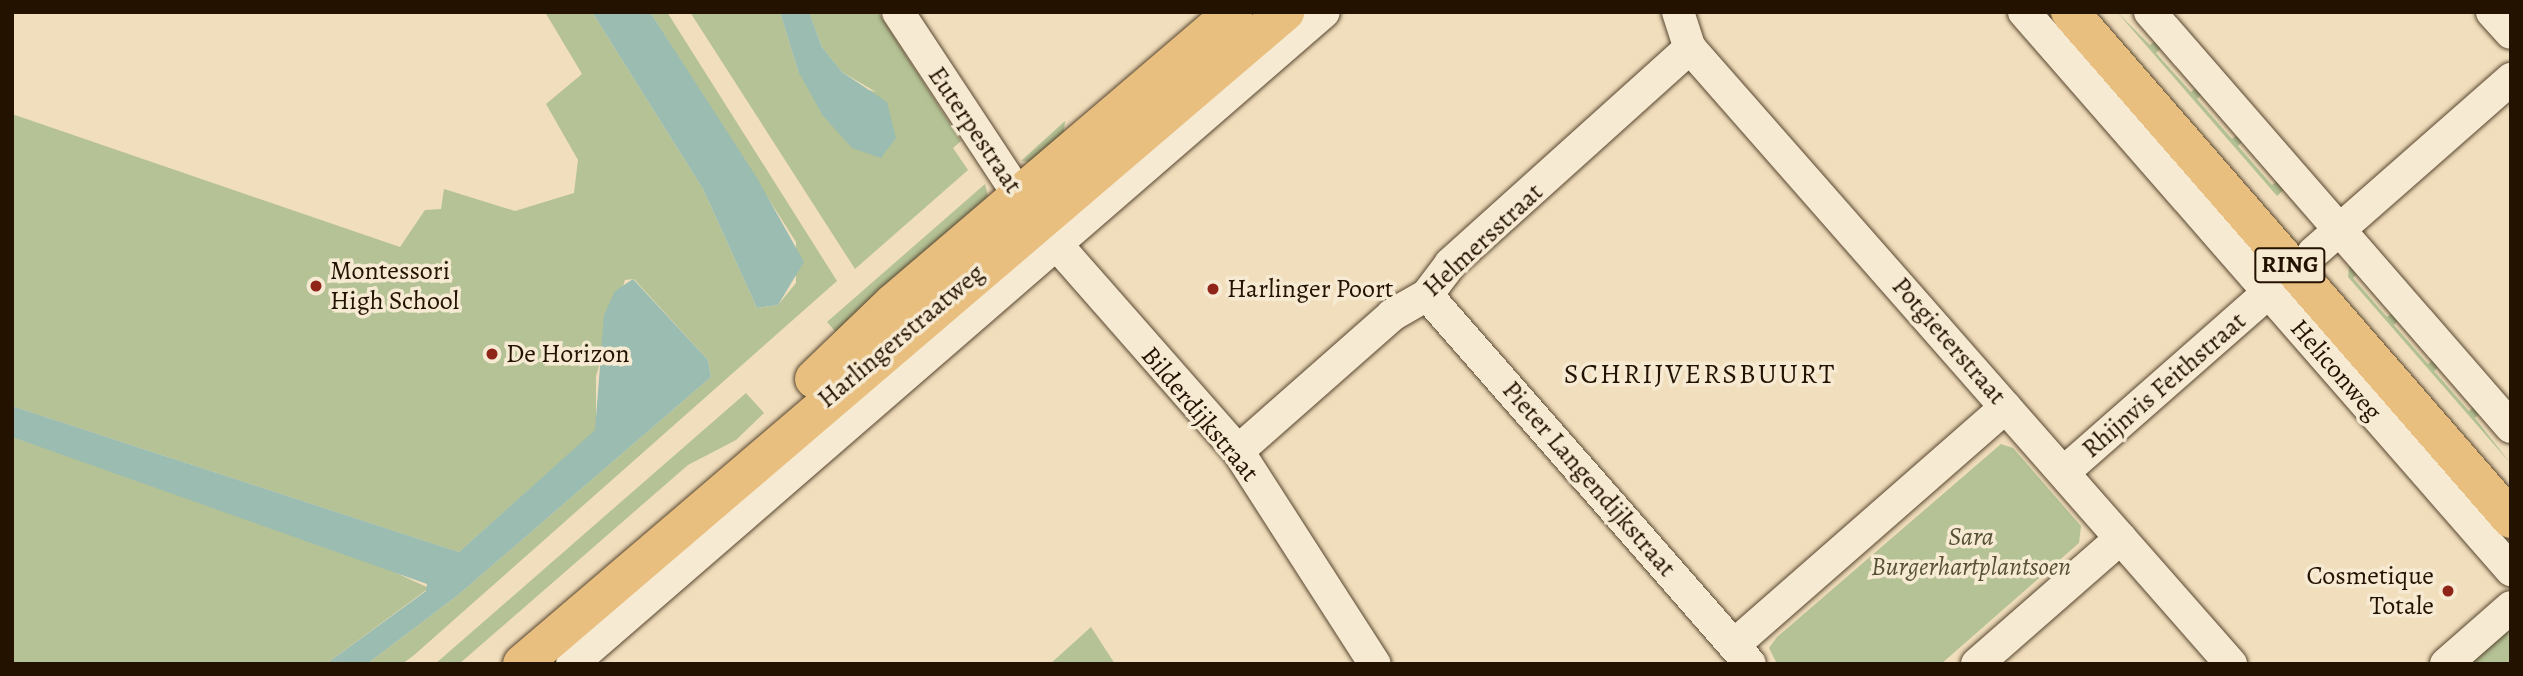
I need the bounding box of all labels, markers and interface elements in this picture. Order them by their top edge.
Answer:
street label: Euterpestraat [921,61,1029,199]
street label: Helmersstraat [1417,177,1549,303]
road number: RING [2253,244,2327,286]
place label: Montessori High School [330,255,459,316]
street label: Harlingerstraatweg [811,257,991,415]
street label: Potgieterstraat [1885,271,2013,411]
place label: Harlinger Poort [1227,273,1393,305]
marker: Montessori High School [308,278,324,294]
marker: Harlinger Poort [1205,281,1221,297]
street label: Rhijnvis Feithstraat [2076,305,2252,465]
street label: Heliconweg [2284,313,2388,427]
place label: De Horizon [506,338,630,370]
street label: Bilderdijkstraat [1135,340,1265,488]
marker: De Horizon [484,346,500,362]
district label: SCHRIJVERSBUURT [1566,357,1834,391]
street label: Pieter Langendijkstraat [1496,375,1682,583]
park label: Sara Burgerhartplantsoen [1871,521,2071,582]
place label: Cosmetique Totale [2307,560,2434,622]
marker: Cosmetique Totale [2440,583,2456,599]

